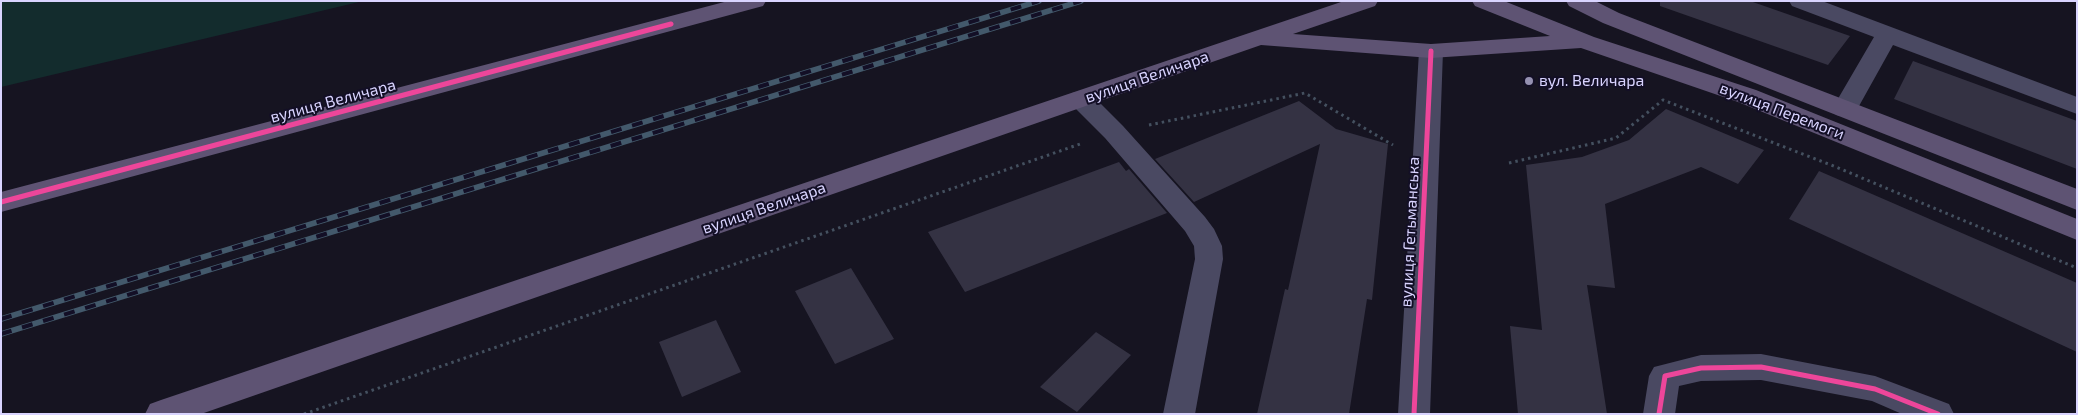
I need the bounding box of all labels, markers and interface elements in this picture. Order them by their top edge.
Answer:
street label: вулиця Величара [1083,47,1211,107]
place label: вул. Величара [1539,71,1644,91]
street label: вулиця Величара [268,75,398,127]
marker: вул. Величара [1523,75,1535,87]
street label: вулиця Перемоги [1717,78,1847,144]
street label: вулиця Гетьманська [1396,156,1424,308]
street label: вулиця Величара [700,178,828,238]

